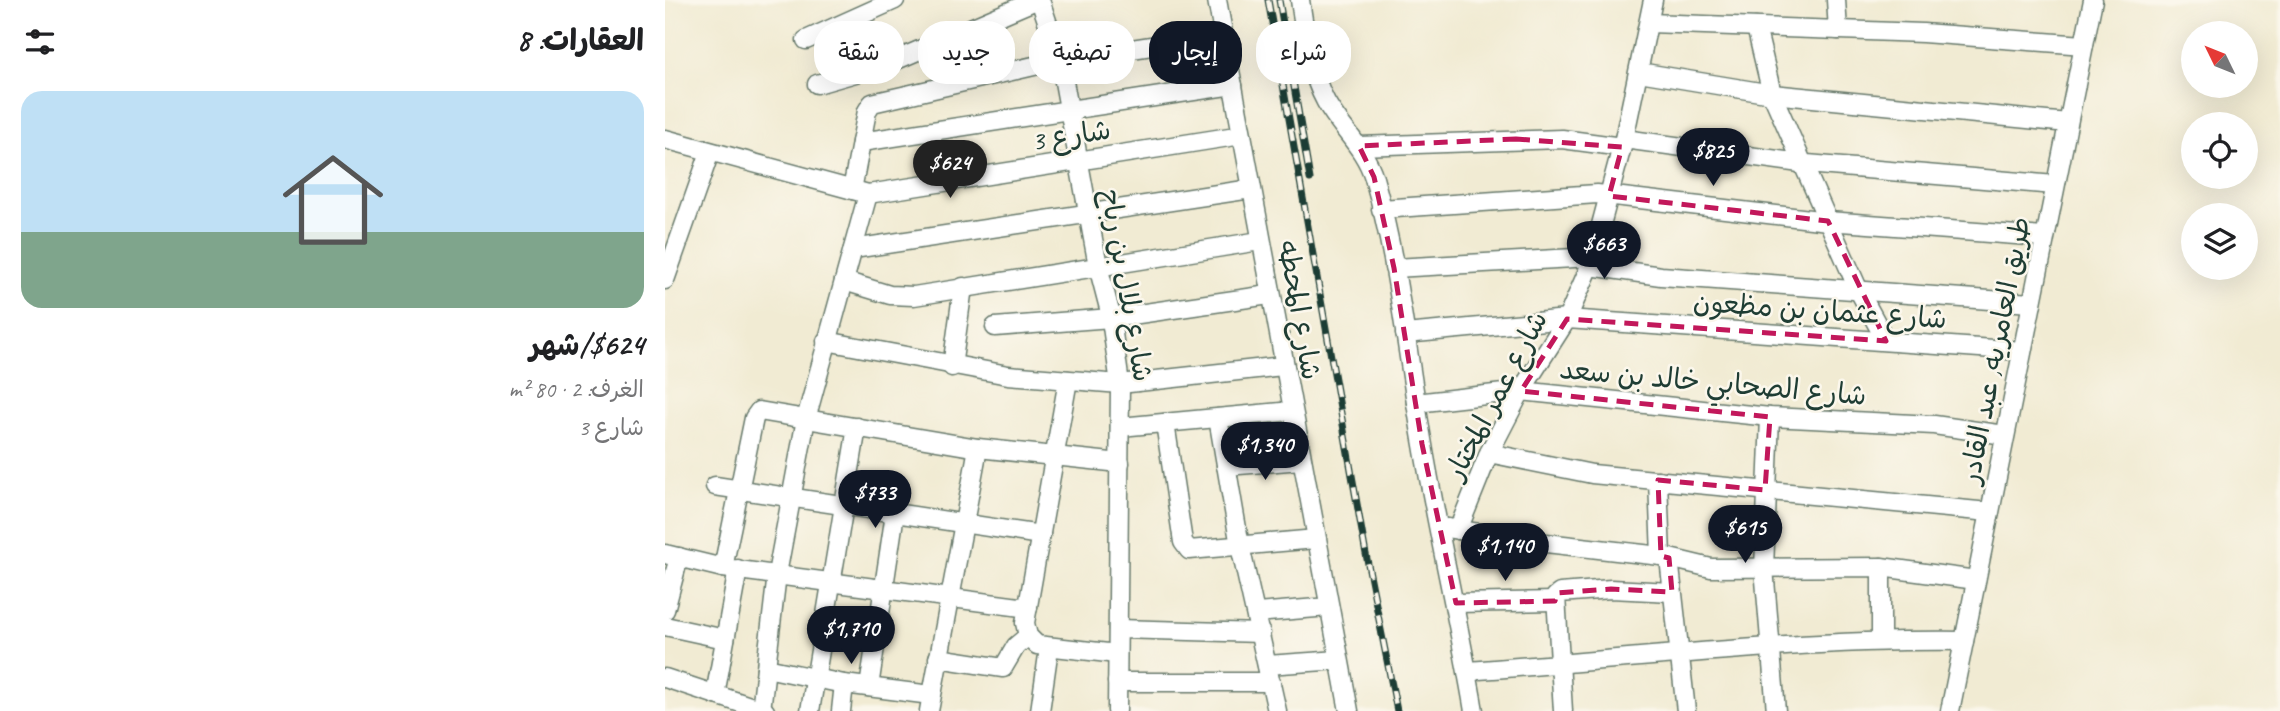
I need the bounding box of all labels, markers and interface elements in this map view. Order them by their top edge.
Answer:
text: العقارات: 8 [517,21,644,59]
chip: شقة [814,21,904,84]
chip: جديد [918,21,1015,84]
chip: تصفية [1029,21,1135,84]
chip: إيجار [1149,21,1242,84]
chip: شراء [1256,21,1351,84]
north arrow [2181,21,2257,98]
map controls [2181,21,2258,280]
icon: filters [21,23,59,61]
street label: شارع 3 [1029,111,1114,161]
button: locate [2181,112,2258,189]
pin: $825 [1672,128,1754,188]
text: $825 [1692,136,1734,165]
icon: home [270,137,396,263]
pin: $624 [909,140,991,200]
text: $624 [929,148,971,177]
street label: شارع بلال بن رباح [1091,186,1161,385]
button: layers [2181,203,2258,280]
street label: طريق العامريه, عبد القادر [1952,214,2038,488]
pin: $663 [1563,222,1645,281]
text: $663 [1583,229,1625,258]
street label: شارع المحطه [1269,238,1329,383]
street label: شارع عثمان بن مظعون [1692,284,1948,338]
street label: شارع عمر المختار [1436,305,1557,488]
text: $624/شهر [530,326,644,364]
street label: شارع الصحابي خالد بن سعد [1558,351,1868,420]
text: الغرف: 2 · 80 m² [509,375,644,404]
text: شارع 3 [578,413,644,442]
pin: $1,340 [1208,422,1322,482]
text: $1,340 [1237,430,1293,459]
pin: $733 [834,470,916,530]
text: $733 [854,478,896,507]
pin: $615 [1704,505,1786,565]
text: $615 [1724,513,1766,542]
pin: $1,140 [1448,524,1562,583]
text: $1,140 [1477,531,1533,560]
pin: $1,710 [794,606,908,666]
text: $1,710 [823,614,879,643]

